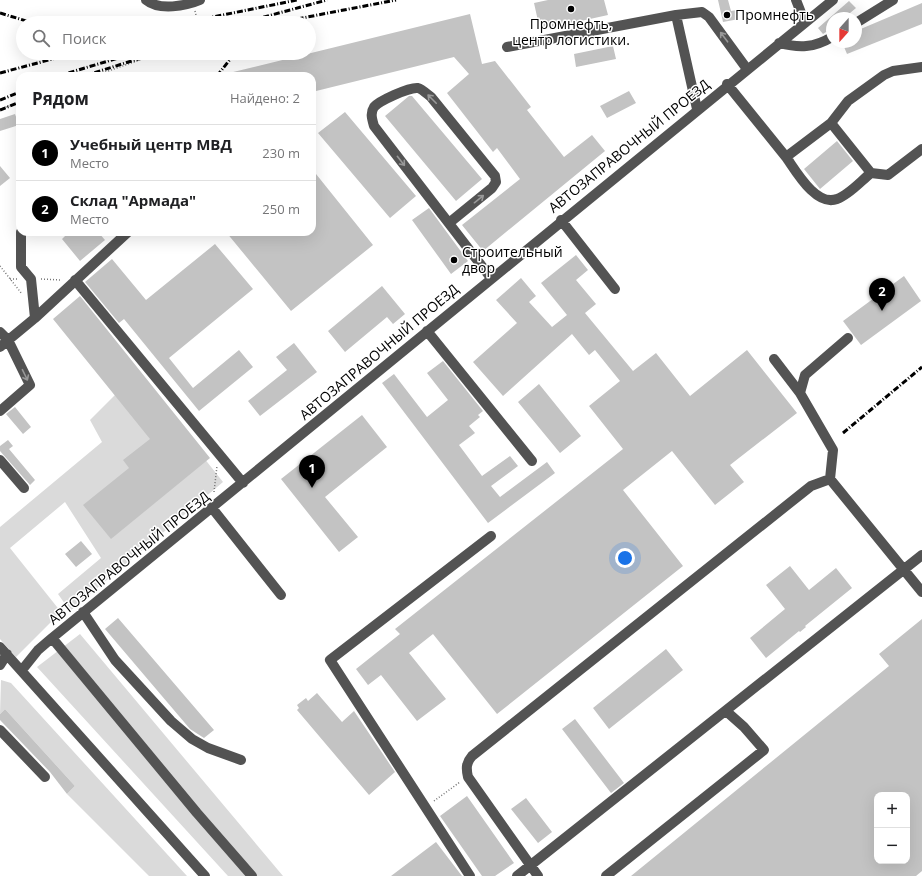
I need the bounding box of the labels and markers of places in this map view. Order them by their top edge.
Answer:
marker: Промнефть, центр логистики. [566,4,576,14]
place label: Промнефть [735,5,814,24]
marker: Промнефть [722,10,732,20]
place label: Промнефть, центр логистики. [512,14,630,49]
place label: Строительный двор [462,242,563,277]
marker: Строительный двор [449,255,459,265]
pin: 2 [869,278,895,311]
pin: 1 [299,455,325,488]

